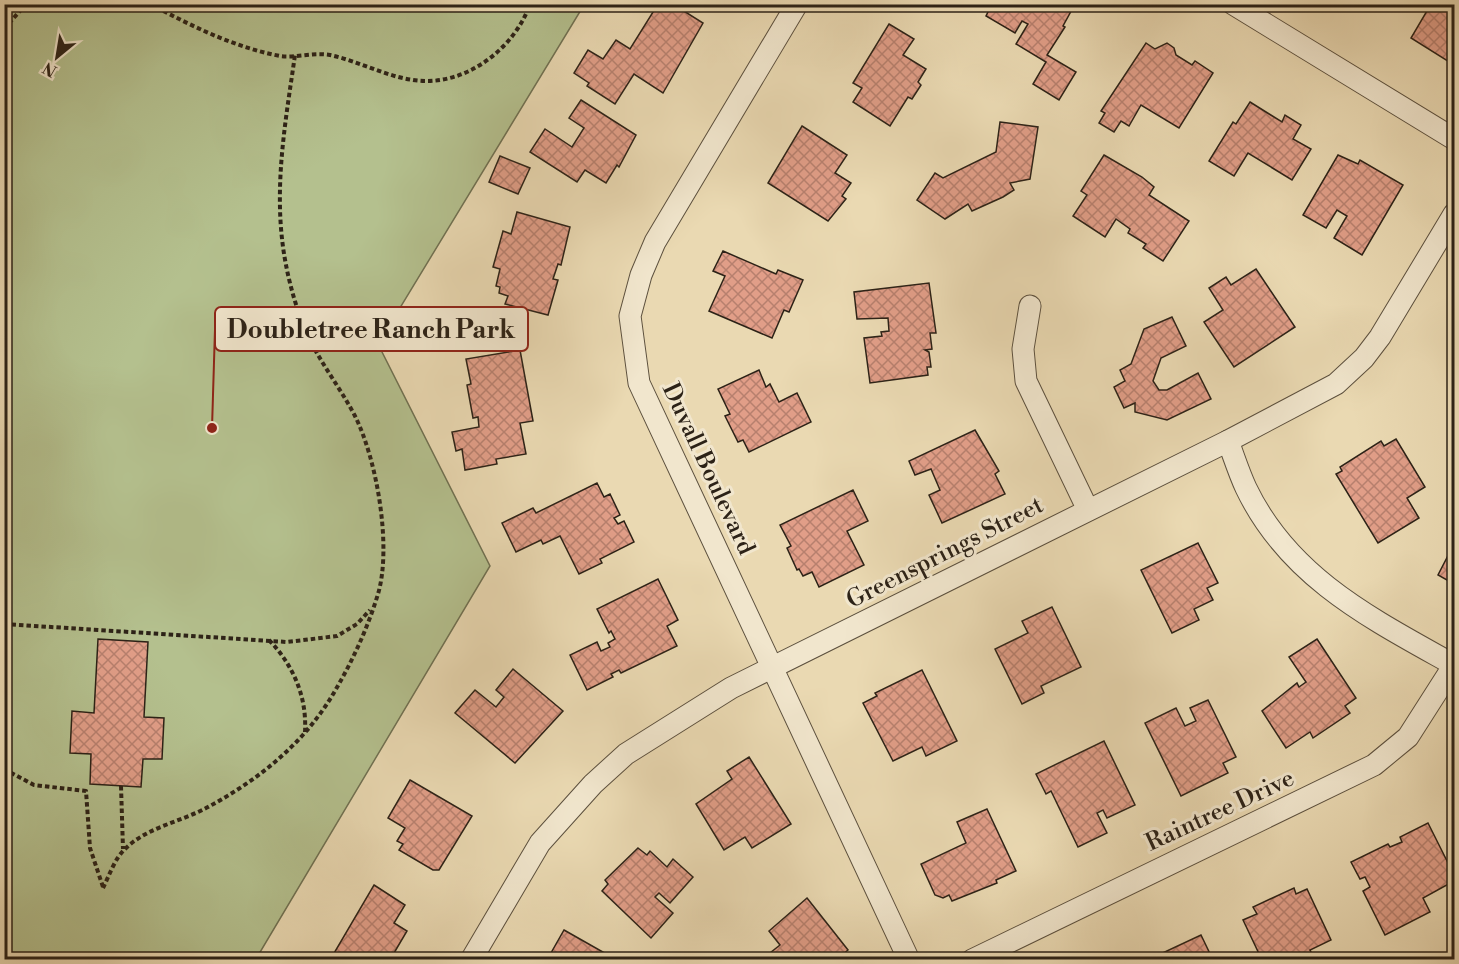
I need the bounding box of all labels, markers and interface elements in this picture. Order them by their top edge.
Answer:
north arrow [27,27,87,87]
text: N [39,57,60,81]
callout: Doubletree Ranch Park [215,307,528,351]
text: Doubletree Ranch Park [227,314,516,346]
street label: Duvall Boulevard [655,378,761,560]
street label: Greensprings Street [842,490,1049,616]
street label: Raintree Drive [1141,763,1299,859]

